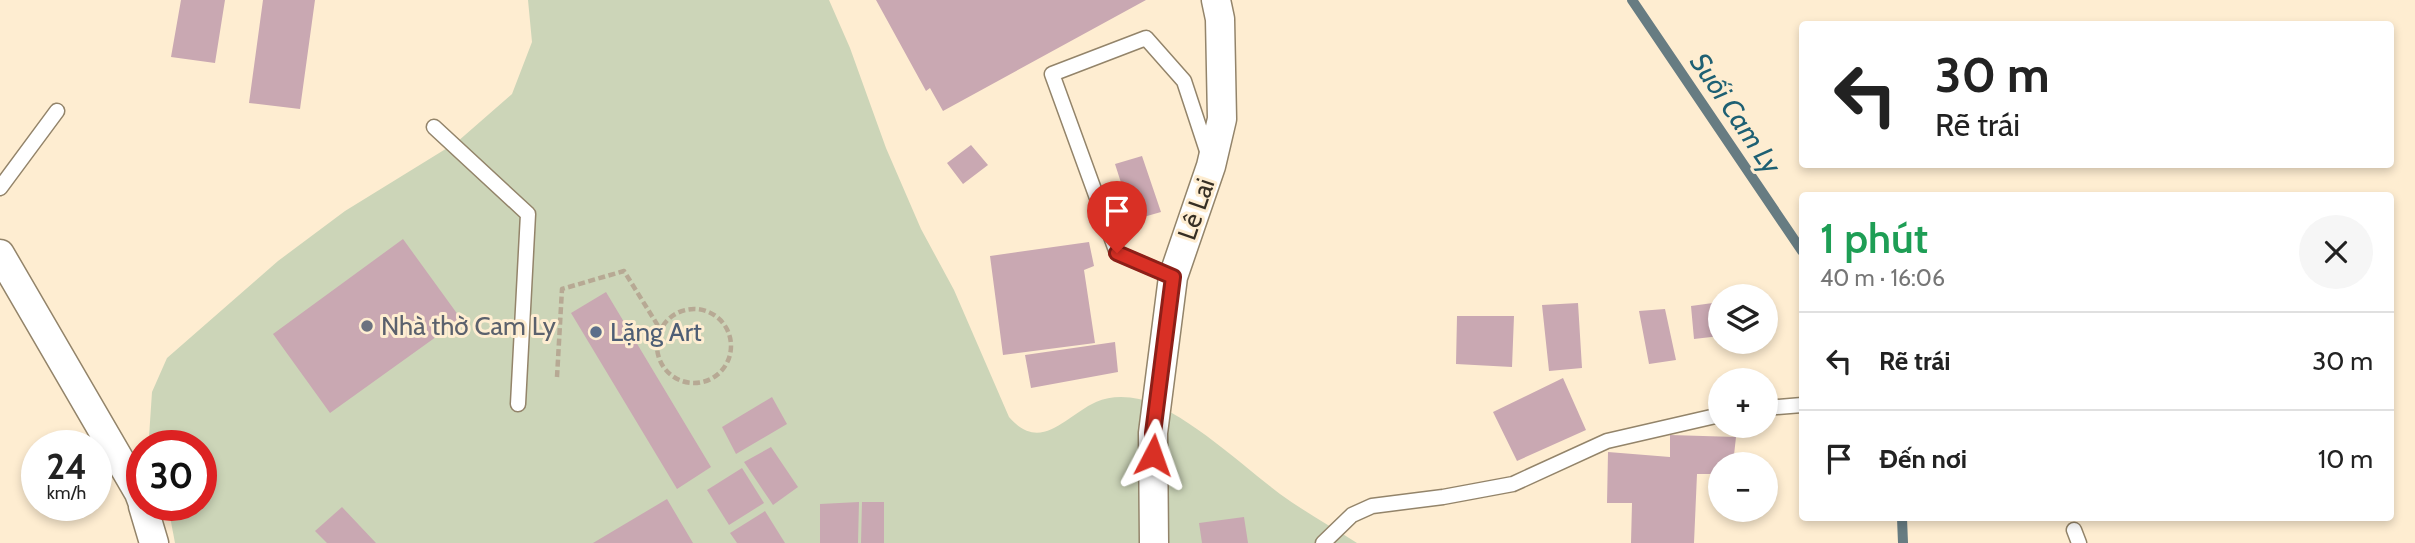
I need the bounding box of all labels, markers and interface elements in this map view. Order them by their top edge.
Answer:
text: 30 m [1935,45,2050,104]
water label: Suối Cam Ly [1683,46,1789,181]
icon: left [1820,49,1911,140]
text: Rẽ trái [1935,105,2020,144]
street label: Lê Lai [1171,174,1221,244]
pin [1087,181,1147,253]
icon: arrive [1098,192,1136,230]
text: 1 phút [1820,212,1928,264]
button: close [2299,215,2373,289]
text: 40 m · 16:06 [1820,264,1945,292]
map controls [1708,284,1778,522]
button: layers [1708,284,1778,354]
place label: Nhà thờ Cam Ly [381,310,556,342]
place label: Lặng Art [610,316,702,348]
marker: Nhà thờ Cam Ly [359,318,375,334]
marker: Lặng Art [588,324,604,340]
icon: left [1820,342,1858,380]
text: Rẽ trái [1879,345,1951,377]
text: 30 m [2312,345,2373,377]
button: + [1708,368,1778,438]
position arrow [1116,418,1190,492]
speed limit sign: 30 [126,430,217,521]
icon: arrive [1820,440,1858,478]
text: Đến nơi [1879,443,1967,475]
text: 10 m [2318,443,2373,475]
text: 24 [46,445,87,488]
button: − [1708,452,1778,522]
text: km/h [47,482,86,504]

